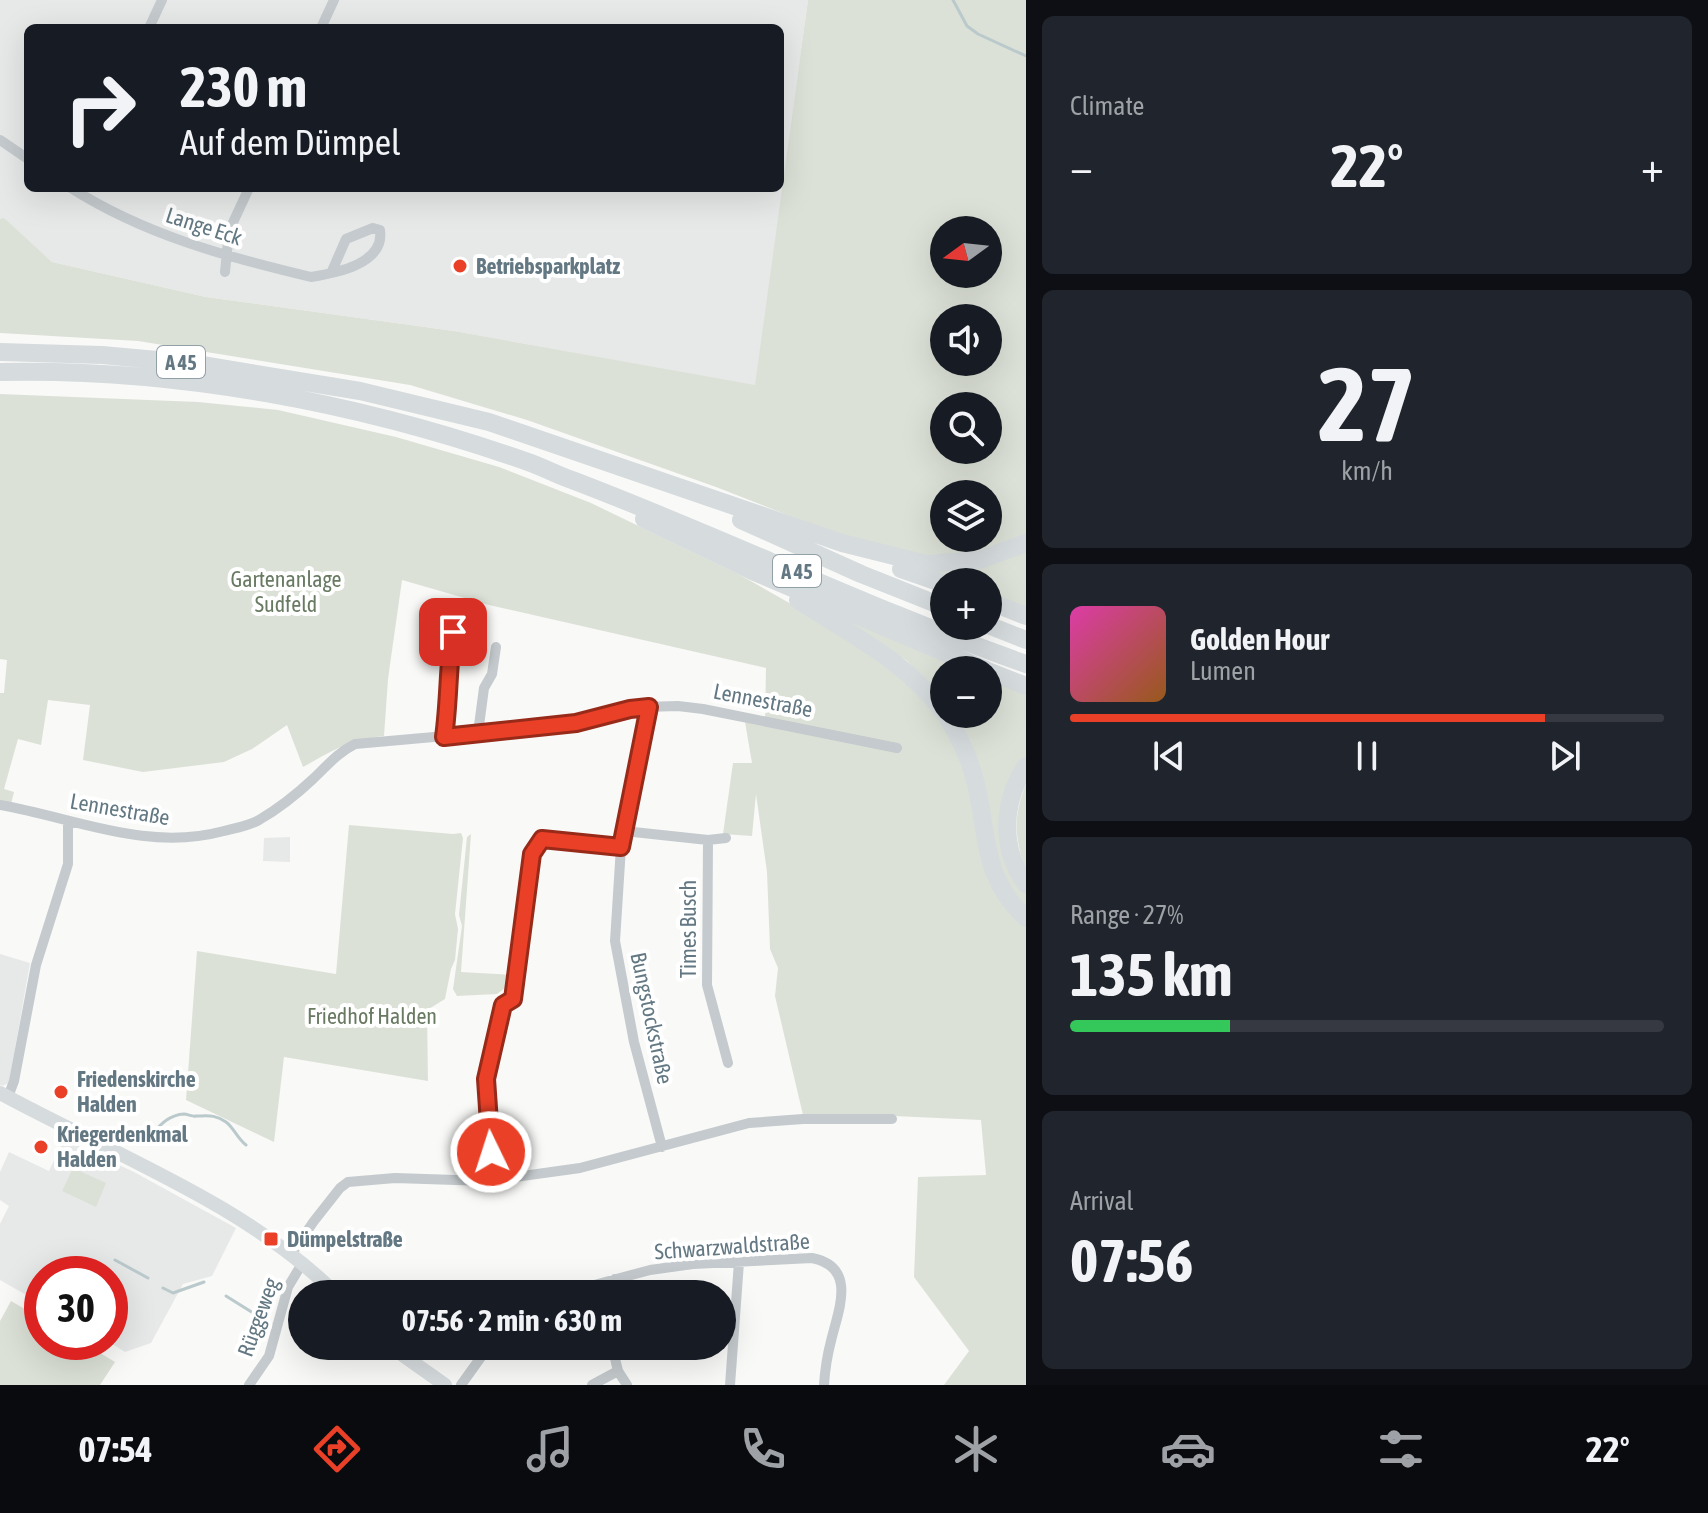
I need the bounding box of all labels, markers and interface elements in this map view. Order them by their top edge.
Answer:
text: 230 m [180,55,307,119]
icon: right [48,56,152,160]
text: Climate [1070,91,1144,121]
text: Auf dem Dümpel [180,121,401,163]
text: 22° [1331,131,1403,200]
text: − [1070,141,1093,191]
text: + [1641,141,1664,191]
street label: Lange Eck [163,201,246,251]
north arrow [930,216,1002,288]
map controls [930,216,1002,728]
place label: Betriebsparkplatz [476,253,620,279]
marker: Betriebsparkplatz [451,257,469,275]
button: sound [930,304,1002,376]
text: 27 [1318,344,1416,463]
road number: A 45 [157,346,205,378]
button: search [930,392,1002,464]
text: km/h [1341,456,1393,486]
button: layers [930,480,1002,552]
road number: A 45 [773,555,821,587]
park label: Gartenanlage Sudfeld [231,566,341,617]
button: + [930,568,1002,640]
pin [419,598,487,666]
icon: arrive [431,610,475,654]
text: Golden Hour [1190,622,1329,656]
button: − [930,656,1002,728]
text: Lumen [1190,656,1256,686]
street label: Lennestraße [711,678,815,722]
icon: previous [1147,734,1191,778]
icon: pause [1345,734,1389,778]
icon: next [1543,734,1587,778]
street label: Lennestraße [68,787,172,831]
street label: Times Busch [675,880,701,978]
text: Range · 27% [1070,900,1183,930]
text: 135 km [1070,940,1232,1009]
street label: Bungstockstraße [625,950,679,1086]
park label: Friedhof Halden [307,1003,437,1029]
place label: Friedenskirche Halden [77,1066,196,1117]
marker: Friedenskirche Halden [52,1083,70,1101]
position arrow [449,1110,533,1194]
place label: Kriegerdenkmal Halden [57,1121,189,1172]
marker: Kriegerdenkmal Halden [32,1138,50,1156]
text: Arrival [1070,1186,1134,1216]
place label: Dümpelstraße [287,1226,403,1252]
text: 07:56 [1070,1226,1193,1295]
street label: Schwarzwaldstraße [654,1228,810,1264]
marker: Dümpelstraße [262,1230,280,1248]
speed limit sign: 30 [24,1256,128,1360]
street label: Rüggeweg [232,1274,284,1360]
text: 07:56 · 2 min · 630 m [402,1303,622,1337]
icon: directions [309,1421,365,1477]
icon: music [522,1421,578,1477]
icon: phone [735,1421,791,1477]
icon: climate [948,1421,1004,1477]
icon: car [1160,1421,1216,1477]
icon: filters [1373,1421,1429,1477]
text: 07:54 [78,1428,152,1470]
text: 22° [1586,1428,1630,1470]

